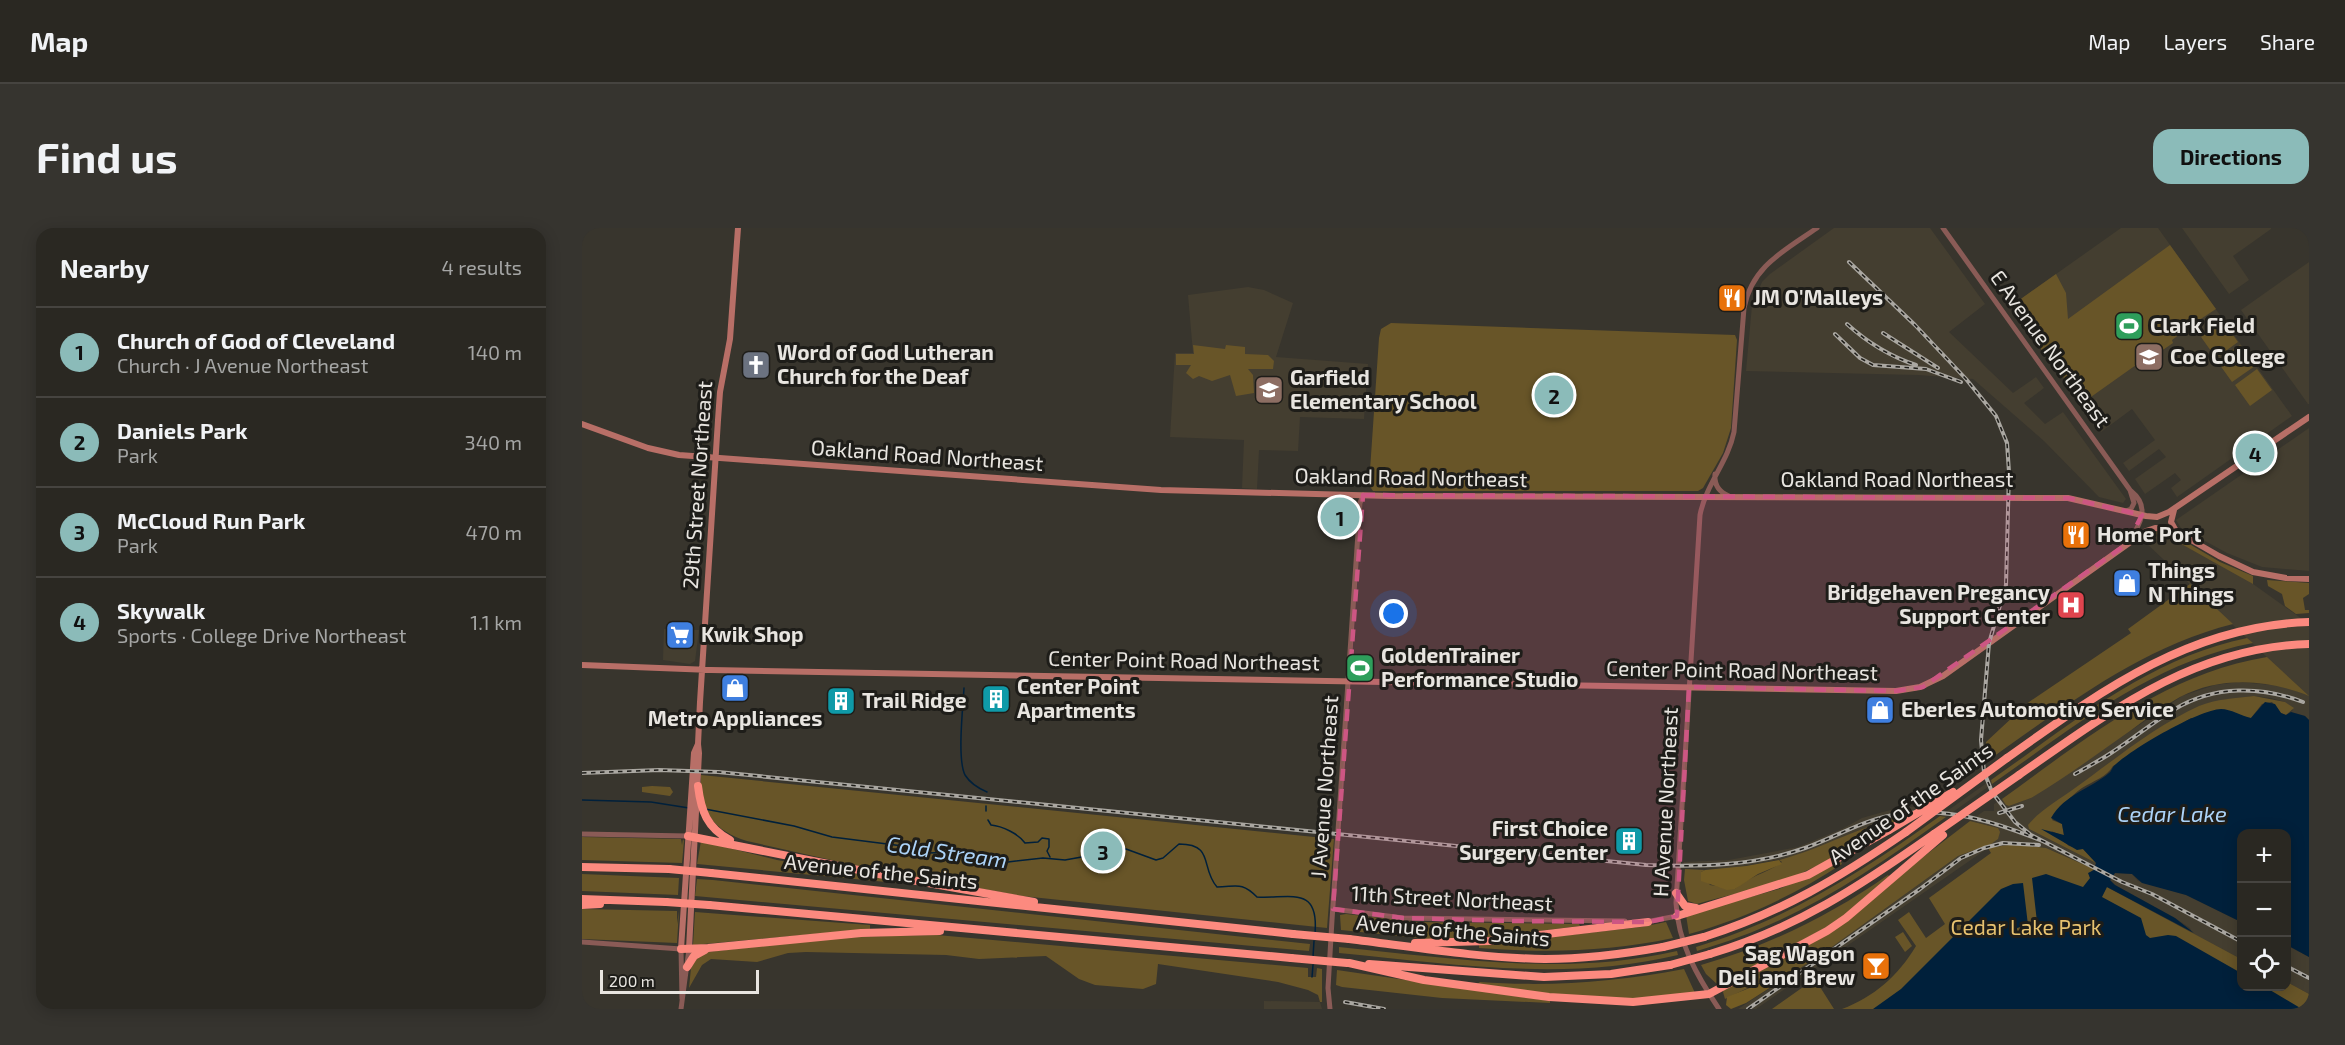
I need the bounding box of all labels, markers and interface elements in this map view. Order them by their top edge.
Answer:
text: Map [30,24,88,58]
text: Map [2088,29,2130,54]
text: Layers [2163,29,2227,54]
text: Share [2260,29,2315,54]
button: Directions [2153,129,2309,184]
text: Find us [36,131,178,181]
text: Nearby [60,252,149,283]
text: 4 results [442,255,522,279]
street label: E Avenue Northeast [1986,265,2117,431]
restaurant icon: JM O'Malleys [1716,282,1748,314]
place label: JM O'Malleys [1753,284,1883,310]
sports icon: Clark Field [2113,310,2145,342]
place label: Clark Field [2150,312,2255,337]
text: Church of God of Cleveland [117,327,395,353]
place label: Word of God Lutheran Church for the Deaf [777,339,994,388]
text: 1 [75,340,84,364]
text: 140 m [468,340,522,364]
school or university icon: Coe College [2133,341,2165,373]
place label: Coe College [2170,343,2286,368]
church icon: Word of God Lutheran Church for the Deaf [740,349,772,381]
text: Church · J Avenue Northeast [117,353,368,377]
place label: Garfield Elementary School [1290,364,1477,414]
pin: 2 [1534,372,1574,418]
school or university icon: Garfield Elementary School [1253,374,1285,406]
street label: 29th Street Northeast [677,380,716,590]
text: Daniels Park [117,417,248,443]
text: 2 [74,430,85,454]
text: 340 m [465,430,522,454]
pin: 4 [2236,430,2274,476]
street label: Oakland Road Northeast [810,434,1044,475]
text: Park [117,443,158,467]
street label: Oakland Road Northeast [1294,462,1528,491]
street label: Oakland Road Northeast [1781,466,2013,491]
pin: 1 [1320,494,1359,540]
text: McCloud Run Park [117,507,305,533]
restaurant icon: Home Port [2060,519,2092,551]
text: 3 [74,520,85,544]
text: 470 m [465,520,522,544]
place label: Home Port [2097,521,2202,546]
text: Park [117,533,158,557]
place label: Things N Things [2148,557,2234,606]
shop icon: Things N Things [2111,567,2143,599]
place label: Bridgehaven Pregancy Support Center [1827,579,2050,628]
hospital icon: Bridgehaven Pregancy Support Center [2055,589,2087,621]
text: Skywalk [117,597,205,623]
your location [1379,599,1408,628]
text: 4 [73,610,86,634]
text: 1.1 km [470,610,522,634]
supermarket icon: Kwik Shop [664,619,696,651]
place label: Kwik Shop [701,621,804,646]
text: Sports · College Drive Northeast [117,623,406,647]
place label: GoldenTrainer Performance Studio [1381,642,1579,691]
street label: Center Point Road Northeast [1048,645,1320,674]
sports icon: GoldenTrainer Performance Studio [1344,652,1376,684]
street label: Center Point Road Northeast [1606,655,1878,684]
shop icon: Metro Appliances [719,672,751,704]
place label: Center Point Apartments [1017,673,1140,722]
building icon: Center Point Apartments [980,683,1012,715]
building icon: Trail Ridge [825,685,857,717]
place label: Trail Ridge [862,687,967,712]
shop icon: Eberles Automotive Service [1864,694,1896,726]
street label: J Avenue Northeast [1305,695,1342,879]
place label: Eberles Automotive Service [1901,696,2174,721]
place label: Metro Appliances [648,705,822,730]
street label: H Avenue Northeast [1647,706,1682,897]
street label: Avenue of the Saints [1823,737,1997,869]
water label: Cedar Lake [2117,800,2227,826]
place label: First Choice Surgery Center [1459,815,1608,865]
building icon: First Choice Surgery Center [1613,825,1645,857]
pin: 3 [1084,828,1122,874]
map controls [2237,829,2291,991]
button: + [2237,829,2291,883]
water label: Cold Stream [885,830,1009,872]
street label: Avenue of the Saints [783,848,979,893]
street label: 11th Street Northeast [1351,880,1553,915]
button: − [2237,883,2291,937]
street label: Avenue of the Saints [1355,909,1551,950]
park label: Cedar Lake Park [1950,914,2102,939]
button: locate [2237,937,2291,991]
place label: Sag Wagon Deli and Brew [1718,940,1855,989]
bar icon: Sag Wagon Deli and Brew [1860,950,1892,982]
scale bar [600,967,759,994]
text: 200 m [609,971,655,990]

